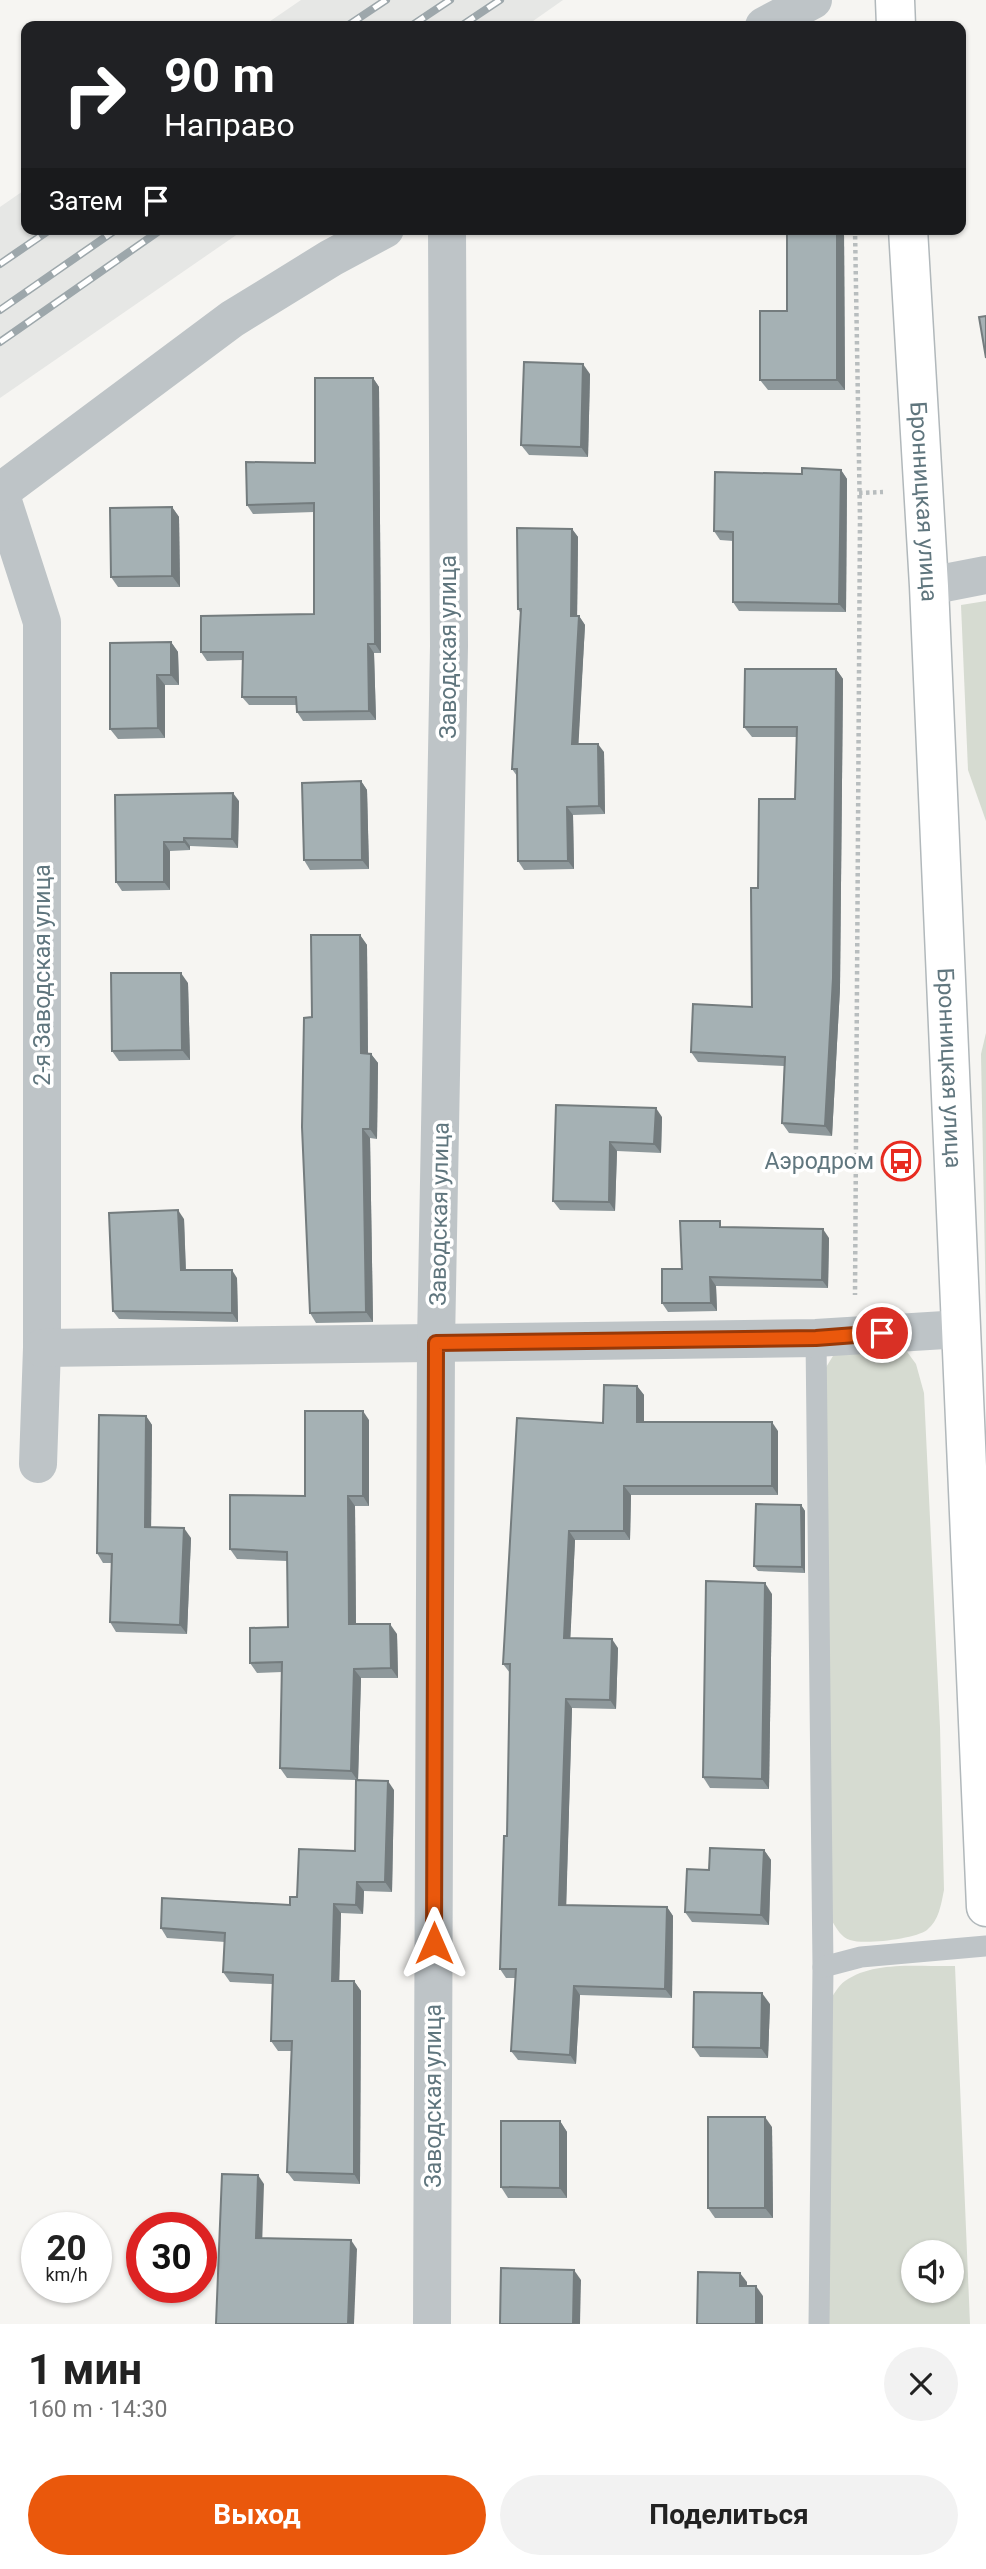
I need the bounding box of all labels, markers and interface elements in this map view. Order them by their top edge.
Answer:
text: 90 m [164,47,275,104]
icon: right [49,49,140,140]
text: Направо [164,106,295,144]
icon: arrive [137,182,175,220]
text: Затем [49,186,123,216]
street label: Бронницкая улица [904,401,943,602]
street label: Заводская улица [435,555,462,739]
street label: 2-я Заводская улица [29,864,56,1086]
street label: Бронницкая улица [931,967,967,1169]
street label: Заводская улица [424,1122,455,1306]
bus stop icon: Аэродром [880,1140,922,1182]
place label: Аэродром [764,1148,874,1175]
pin [852,1303,912,1363]
icon: arrive [863,1314,901,1352]
position arrow [397,1906,471,1980]
street label: Заводская улица [420,2004,447,2188]
speed limit sign: 30 [126,2212,217,2303]
text: 20 [46,2228,87,2269]
map controls [901,2240,964,2303]
button: sound [901,2240,964,2303]
text: km/h [45,2264,88,2285]
text: 1 мин [28,2345,142,2394]
button: close [884,2347,958,2421]
text: 160 m · 14:30 [28,2396,167,2423]
button: Выход [28,2475,486,2555]
button: Поделиться [500,2475,958,2555]

